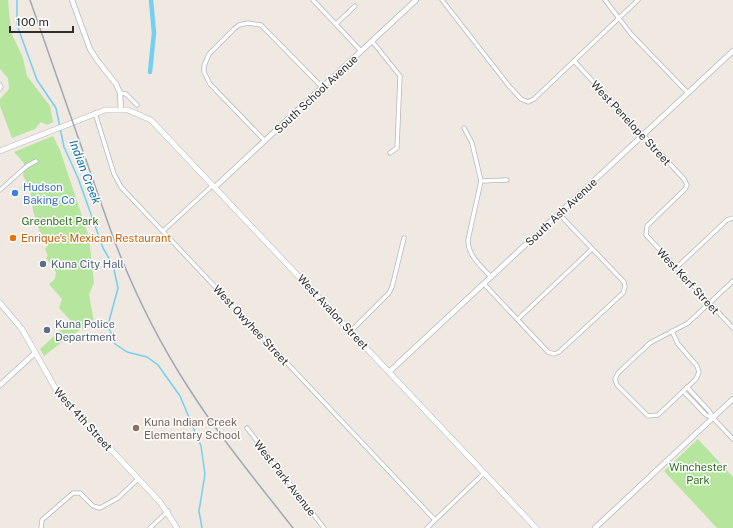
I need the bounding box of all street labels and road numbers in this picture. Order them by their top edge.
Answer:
street label: South School Avenue [272,52,360,136]
street label: West Penelope Street [589,78,673,168]
street label: South Ash Avenue [523,176,599,248]
street label: West Kerf Street [654,246,722,316]
street label: West Avalon Street [295,272,371,352]
street label: West Owyhee Street [211,283,291,367]
street label: West 4th Street [51,385,115,453]
street label: West Park Avenue [252,438,318,518]

